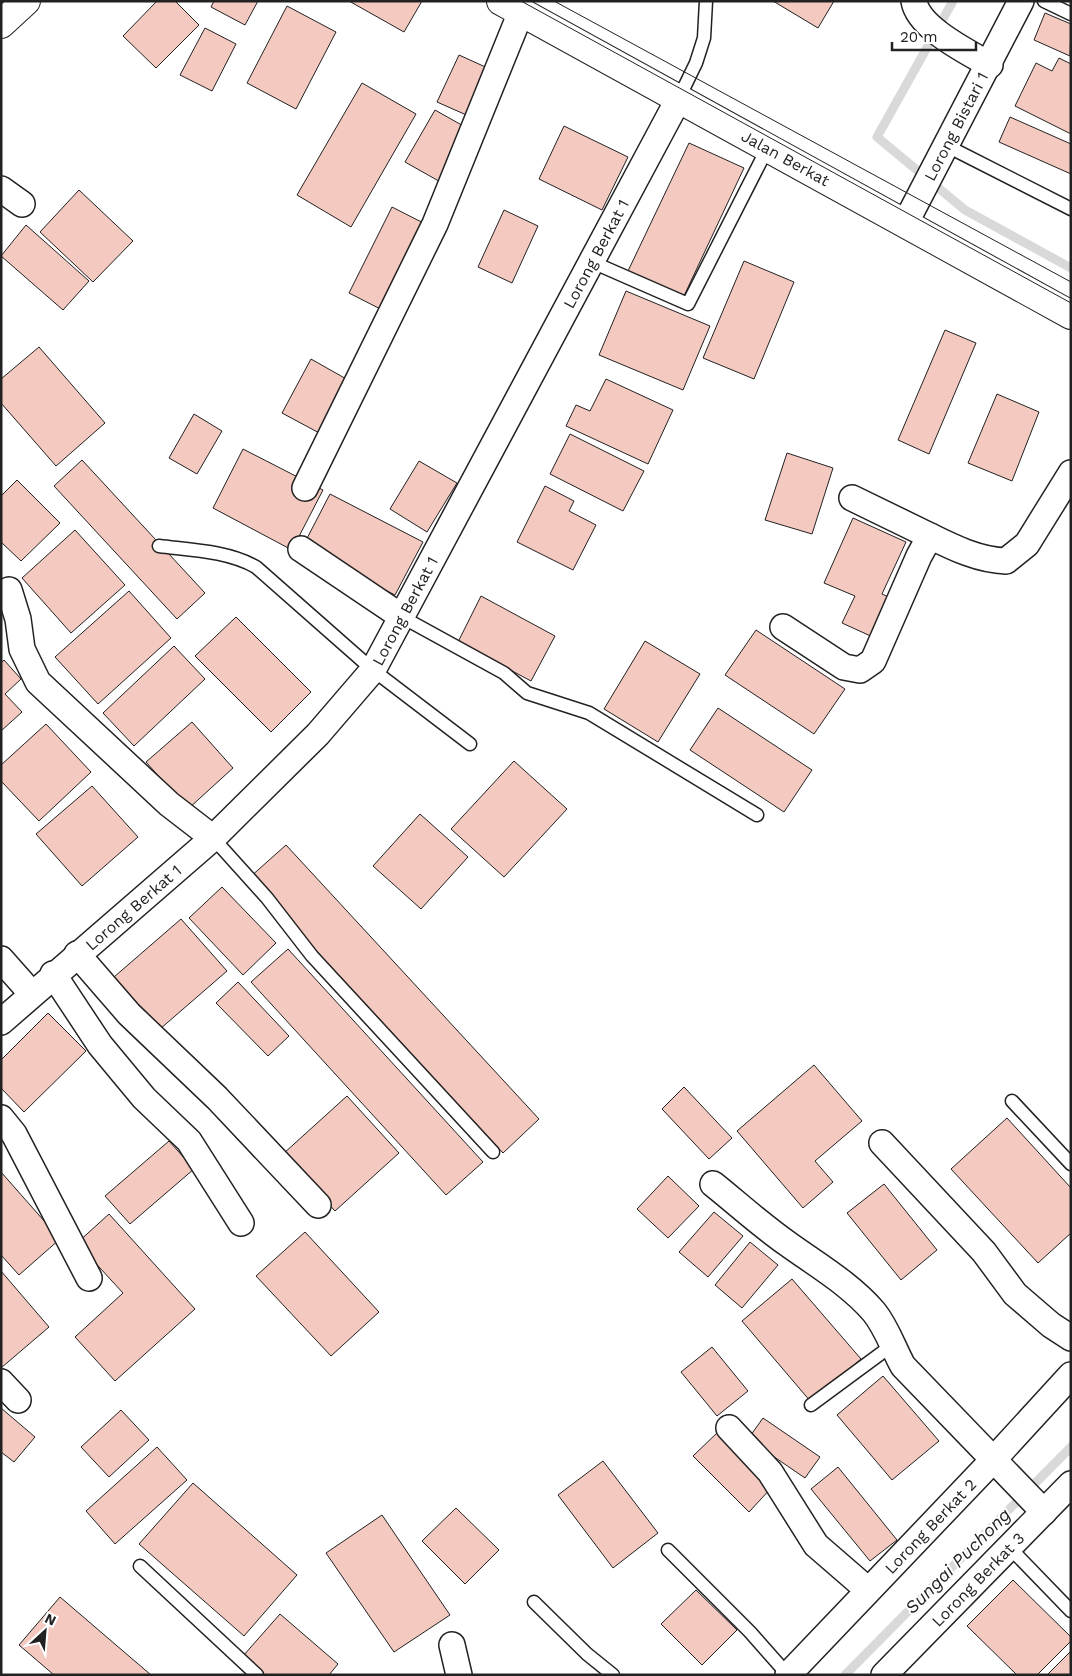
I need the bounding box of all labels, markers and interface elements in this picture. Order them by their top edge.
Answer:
scale bar [892,20,976,52]
text: 20 m [900,28,938,46]
street label: Lorong Bistari 1 [920,69,992,184]
street label: Jalan Berkat [738,126,833,190]
street label: Lorong Berkat 1 [559,196,633,312]
street label: Lorong Berkat 1 [368,553,442,669]
street label: Lorong Berkat 1 [82,861,185,954]
street label: Lorong Berkat 2 [881,1475,980,1578]
water label: Sungai Puchong [901,1504,1015,1618]
street label: Lorong Berkat 3 [928,1529,1028,1631]
north arrow [20,1606,70,1656]
text: N [43,1610,59,1629]

